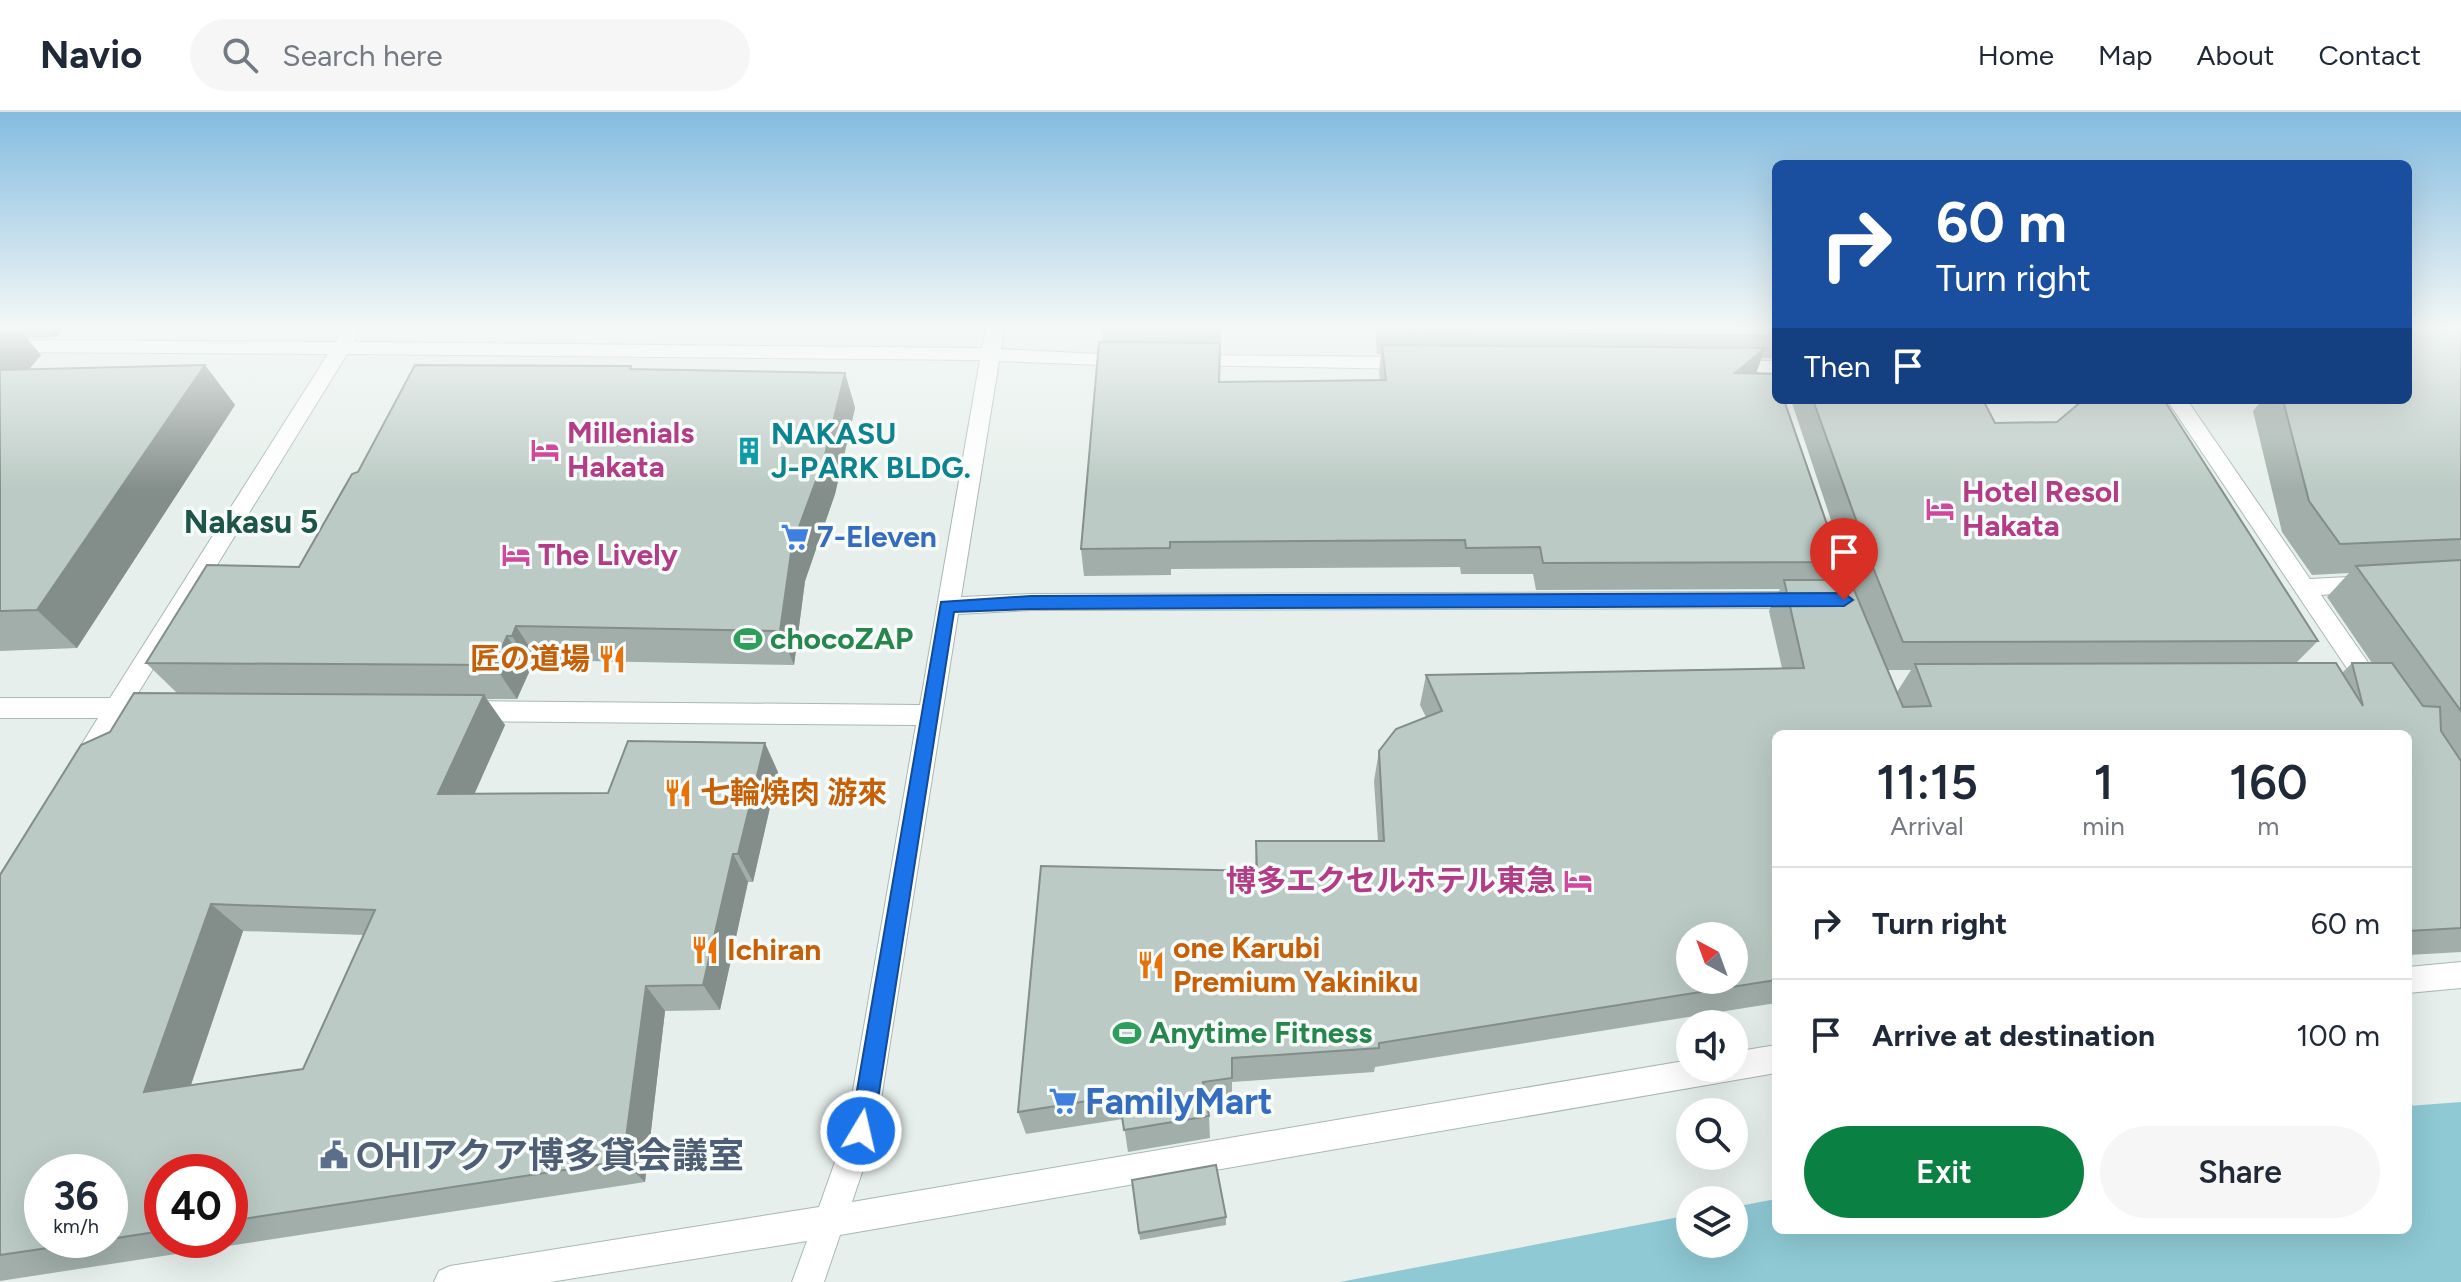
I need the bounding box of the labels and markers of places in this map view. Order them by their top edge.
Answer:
place label: Millenials Hakata [567,414,694,485]
place label: NAKASU J-PARK BLDG. [771,415,971,486]
hotel icon: Millenials Hakata [530,435,560,465]
building icon: NAKASU J-PARK BLDG. [734,436,764,466]
place label: Hotel Resol Hakata [1962,473,2120,544]
hotel icon: Hotel Resol Hakata [1925,494,1955,524]
place label: 7-Eleven [817,518,937,555]
pin [1810,518,1878,600]
supermarket icon: 7-Eleven [780,522,810,552]
place label: The Lively [538,536,679,573]
hotel icon: The Lively [501,540,531,570]
place label: chocoZAP [770,620,913,657]
sports icon: chocoZAP [733,624,763,654]
place label: 匠の道場 [470,640,590,677]
restaurant icon: 匠の道場 [597,644,627,674]
place label: 七輪焼肉 游來 [700,774,887,811]
restaurant icon: 七輪焼肉 游來 [663,778,693,808]
place label: 博多エクセルホテル東急 [1226,862,1556,899]
hotel icon: 博多エクセルホテル東急 [1563,866,1593,896]
place label: one Karubi Premium Yakiniku [1173,929,1418,1000]
place label: Ichiran [727,931,821,968]
restaurant icon: Ichiran [690,935,720,965]
restaurant icon: one Karubi Premium Yakiniku [1136,950,1166,980]
place label: Anytime Fitness [1149,1014,1372,1051]
sports icon: Anytime Fitness [1112,1018,1142,1048]
place label: FamilyMart [1085,1080,1272,1123]
supermarket icon: FamilyMart [1048,1086,1078,1116]
place label: OHIアクア博多貸会議室 [356,1134,744,1177]
public building icon: OHIアクア博多貸会議室 [319,1140,349,1170]

